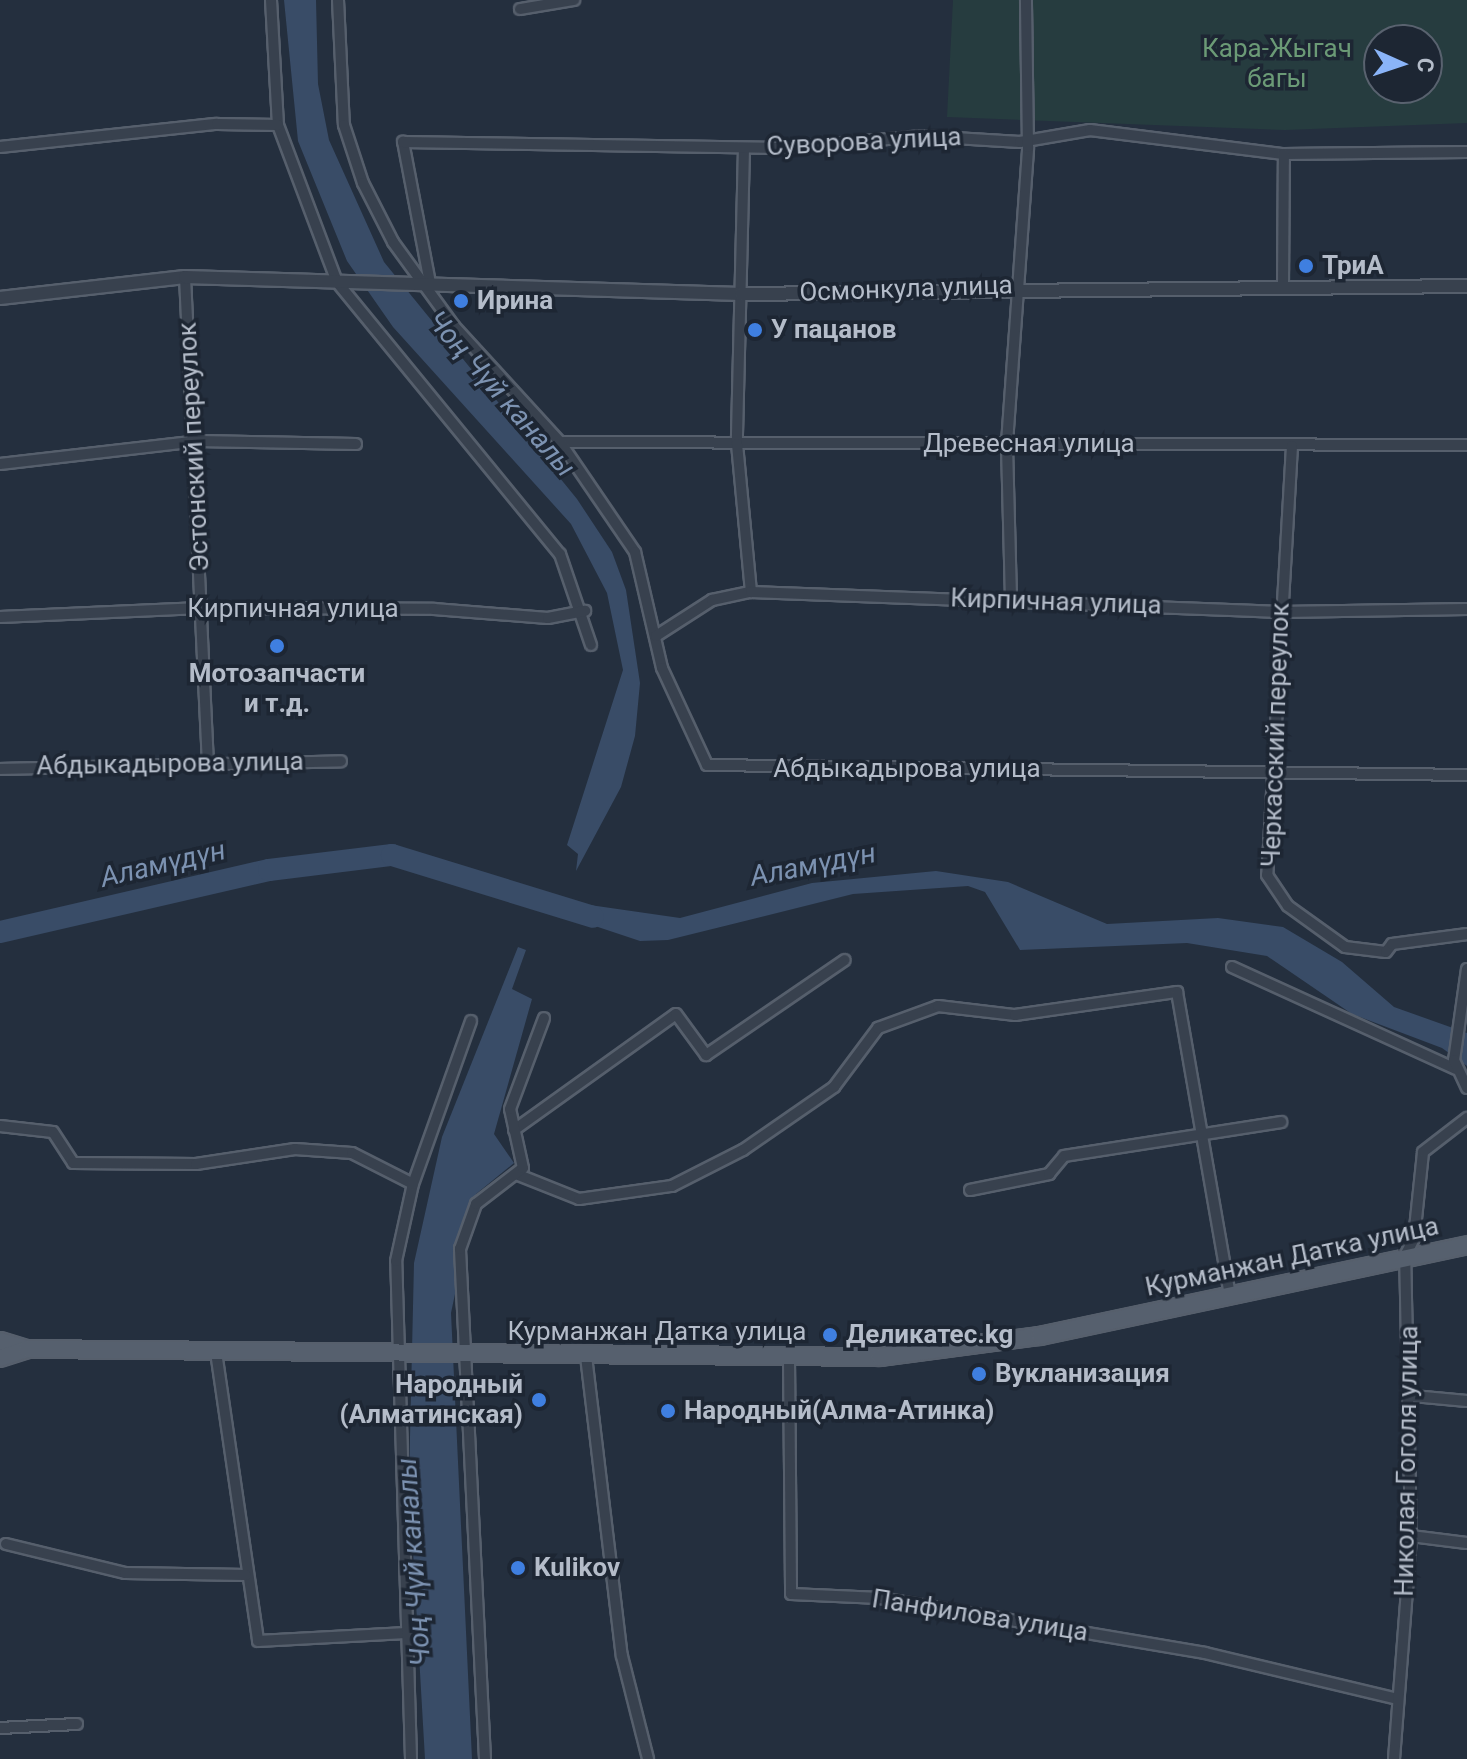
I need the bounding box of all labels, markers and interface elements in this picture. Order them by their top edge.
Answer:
north arrow [1363,24,1443,104]
park label: Кара-Жыгач багы [1202,33,1352,94]
text: С [1413,57,1438,73]
street label: Суворова улица [766,121,962,163]
place label: ТриА [1322,250,1384,282]
marker: ТриА [1297,257,1315,275]
street label: Осмонкула улица [799,270,1013,308]
place label: Ирина [477,285,553,317]
marker: Ирина [452,292,470,310]
water label: Чоң Чүй каналы [420,304,582,484]
place label: У пацанов [771,314,896,346]
street label: Эстонский переулок [172,321,216,573]
marker: У пацанов [746,321,764,339]
street label: Древесная улица [923,428,1135,460]
street label: Кирпичная улица [950,583,1162,621]
street label: Кирпичная улица [187,593,399,625]
street label: Черкасский переулок [1256,602,1296,868]
marker: Мотозапчасти и т.д. [268,637,286,655]
place label: Мотозапчасти и т.д. [189,658,365,720]
street label: Абдыкадырова улица [36,746,304,782]
street label: Абдыкадырова улица [773,753,1041,785]
water label: Аламүдүн [97,833,229,895]
water label: Аламүдүн [747,836,879,894]
street label: Курманжан Датка улица [1143,1211,1441,1303]
street label: Курманжан Датка улица [507,1316,807,1348]
place label: Деликатес.kg [846,1319,1013,1351]
street label: Николая Гоголя улица [1389,1325,1425,1597]
marker: Деликатес.kg [821,1326,839,1344]
place label: Вукланизация [995,1358,1170,1390]
marker: Вукланизация [970,1365,988,1383]
place label: Народный (Алматинская) [340,1369,523,1430]
marker: Народный (Алматинская) [530,1391,548,1409]
place label: Народный(Алма-Атинка) [684,1395,994,1427]
marker: Народный(Алма-Атинка) [659,1402,677,1420]
water label: Чоң Чүй каналы [390,1457,438,1667]
place label: Kulikov [534,1552,620,1584]
marker: Kulikov [509,1559,527,1577]
street label: Панфилова улица [870,1584,1090,1648]

